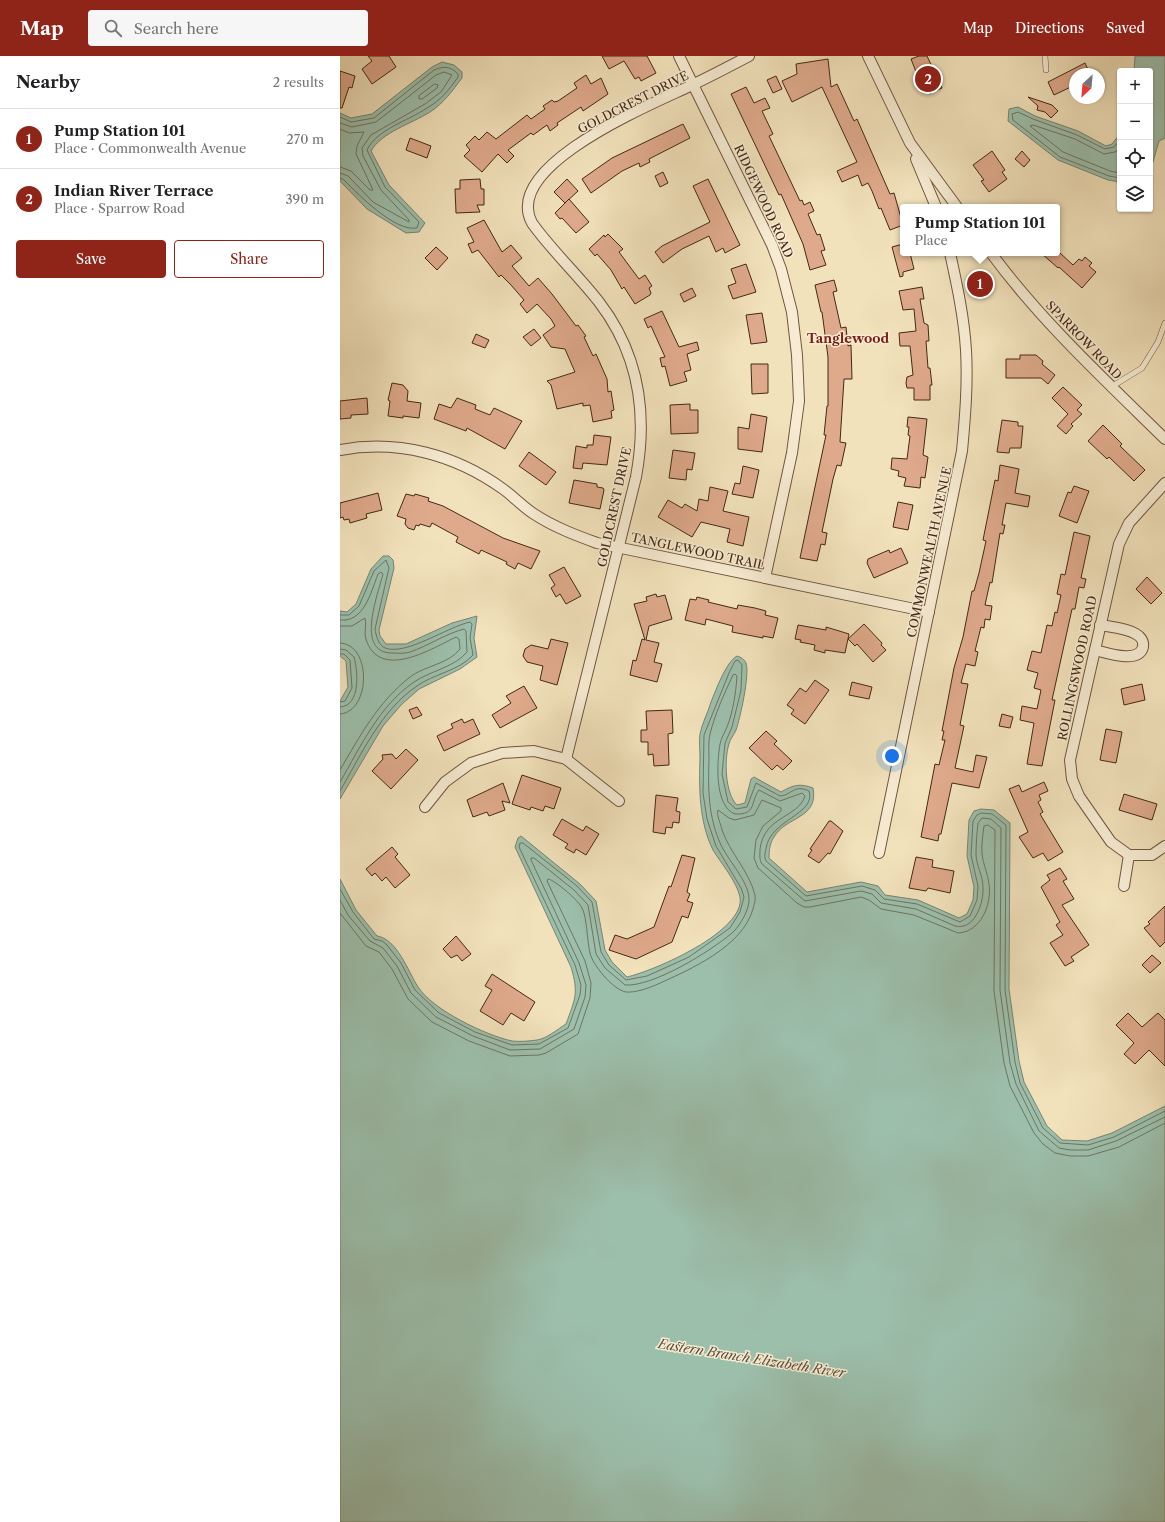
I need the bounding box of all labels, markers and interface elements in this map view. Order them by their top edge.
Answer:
search box [88,10,368,46]
text: Map [20,17,64,40]
icon: search [102,17,124,39]
text: Search here [134,19,219,38]
text: Map [963,19,993,37]
text: Directions [1015,19,1084,37]
text: Saved [1106,19,1145,37]
pin: 2 [915,64,941,94]
street label: GOLDCREST DRIVE [575,68,691,136]
north arrow [1069,68,1105,104]
map controls [1117,68,1153,212]
button: + [1117,68,1153,104]
text: Nearby [16,72,80,92]
text: 2 results [273,74,324,90]
button: − [1117,104,1153,140]
text: Pump Station 101 [54,121,185,140]
text: 1 [26,131,32,147]
text: 270 m [286,131,324,147]
text: Place · Commonwealth Avenue [54,140,246,156]
button: locate [1117,140,1153,176]
street label: RIDGEWOOD ROAD [731,142,797,260]
button: layers [1117,176,1153,212]
text: Indian River Terrace [54,181,213,200]
text: 2 [25,191,33,207]
text: 390 m [285,191,324,207]
text: Place · Sparrow Road [54,200,185,216]
popup [900,204,1060,256]
text: Pump Station 101 [914,213,1046,232]
text: Place [914,232,948,248]
button: Save [16,240,166,278]
button: Share [174,240,324,278]
pin: 1 [967,269,993,299]
street label: SPARROW ROAD [1043,298,1125,382]
district label: Tanglewood [807,330,890,346]
street label: GOLDCREST DRIVE [594,446,634,568]
street label: COMMONWEALTH AVENUE [904,465,954,639]
street label: TANGLEWOOD TRAIL [630,529,767,573]
street label: ROLLINGSWOOD ROAD [1054,594,1100,742]
your location [882,746,902,766]
water label: Eastern Branch Elizabeth River [656,1335,848,1381]

